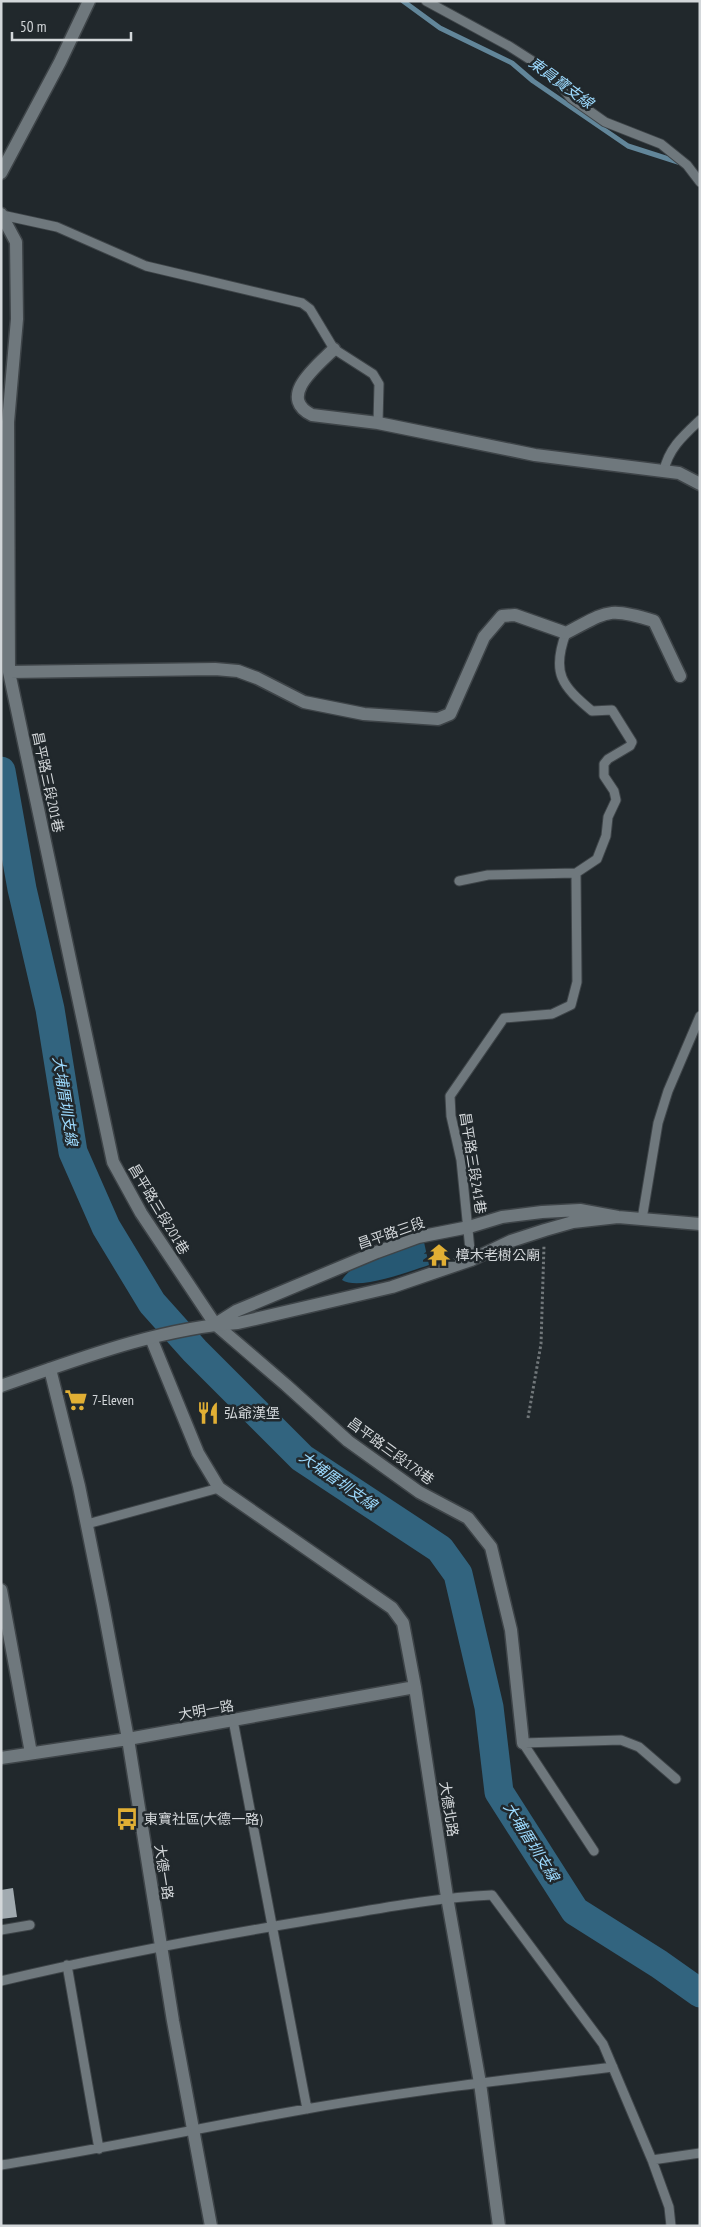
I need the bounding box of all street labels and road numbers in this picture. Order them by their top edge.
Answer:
street label: 昌平路三段201巷 [28,730,68,834]
street label: 昌平路三段241巷 [456,1111,490,1215]
street label: 昌平路三段201巷 [125,1160,193,1258]
street label: 昌平路三段 [355,1213,427,1253]
street label: 昌平路三段178巷 [344,1413,438,1489]
street label: 大明一路 [177,1696,235,1724]
street label: 大德北路 [436,1780,462,1838]
street label: 大德一路 [151,1843,177,1901]

